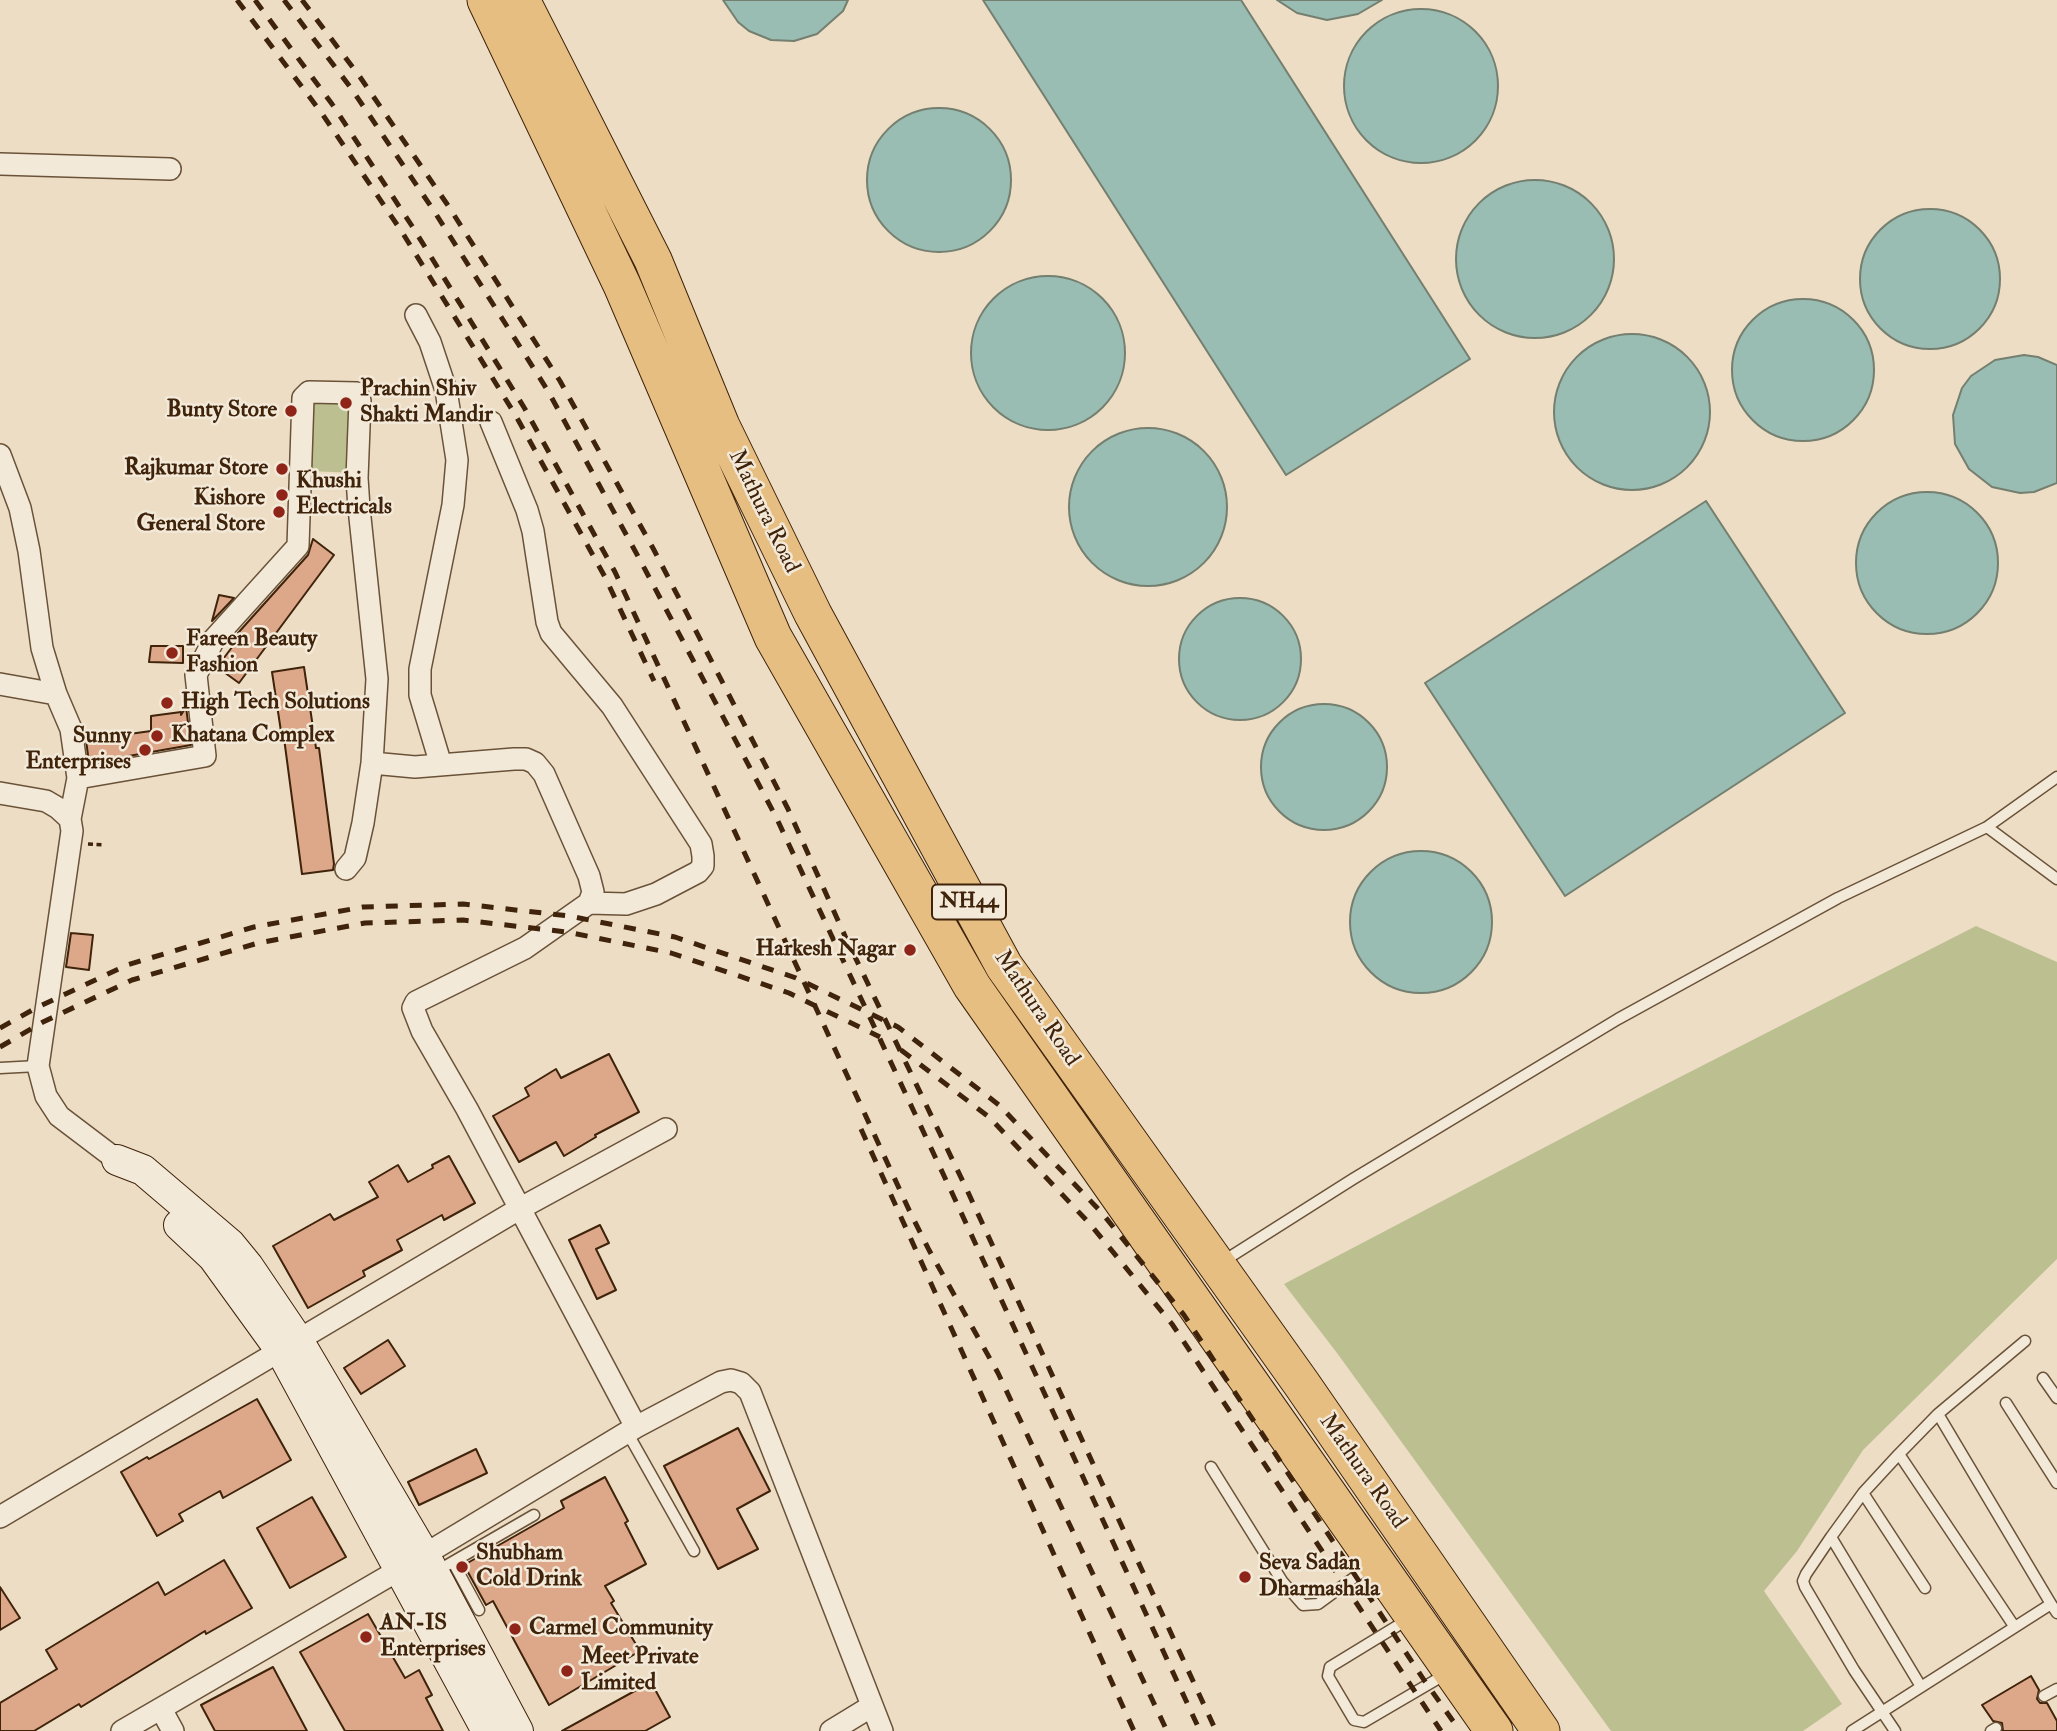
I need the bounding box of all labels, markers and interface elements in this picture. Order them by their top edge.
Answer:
place label: Prachin Shiv Shakti Mandir [360,376,493,430]
marker: Prachin Shiv Shakti Mandir [338,395,354,411]
place label: Bunty Store [167,397,277,425]
marker: Bunty Store [283,403,299,419]
street label: Mathura Road [721,446,805,578]
place label: Rajkumar Store [124,455,268,483]
marker: Rajkumar Store [274,461,290,477]
place label: Khushi Electricals [296,468,392,522]
place label: Kishore General Store [136,485,265,539]
marker: Khushi Electricals [274,487,290,503]
marker: Kishore General Store [271,504,287,520]
place label: Fareen Beauty Fashion [186,626,317,680]
marker: Fareen Beauty Fashion [164,645,180,661]
place label: High Tech Solutions [181,689,370,717]
marker: High Tech Solutions [159,695,175,711]
place label: Khatana Complex [171,722,334,750]
place label: Sunny Enterprises [25,723,131,777]
marker: Khatana Complex [149,728,165,744]
marker: Sunny Enterprises [137,742,153,758]
road number: NH44 [932,884,1006,920]
place label: Harkesh Nagar [755,936,896,964]
marker: Harkesh Nagar [902,942,918,958]
street label: Mathura Road [987,946,1085,1072]
street label: Mathura Road [1312,1409,1412,1535]
place label: Shubham Cold Drink [476,1540,582,1594]
place label: Seva Sadan Dharmashala [1259,1550,1380,1604]
marker: Shubham Cold Drink [454,1559,470,1575]
marker: Seva Sadan Dharmashala [1237,1569,1253,1585]
place label: AN-IS Enterprises [380,1610,486,1664]
place label: Carmel Community [529,1615,713,1643]
marker: Carmel Community [507,1621,523,1637]
marker: AN-IS Enterprises [358,1629,374,1645]
place label: Meet Private Limited [581,1644,699,1698]
marker: Meet Private Limited [559,1663,575,1679]

